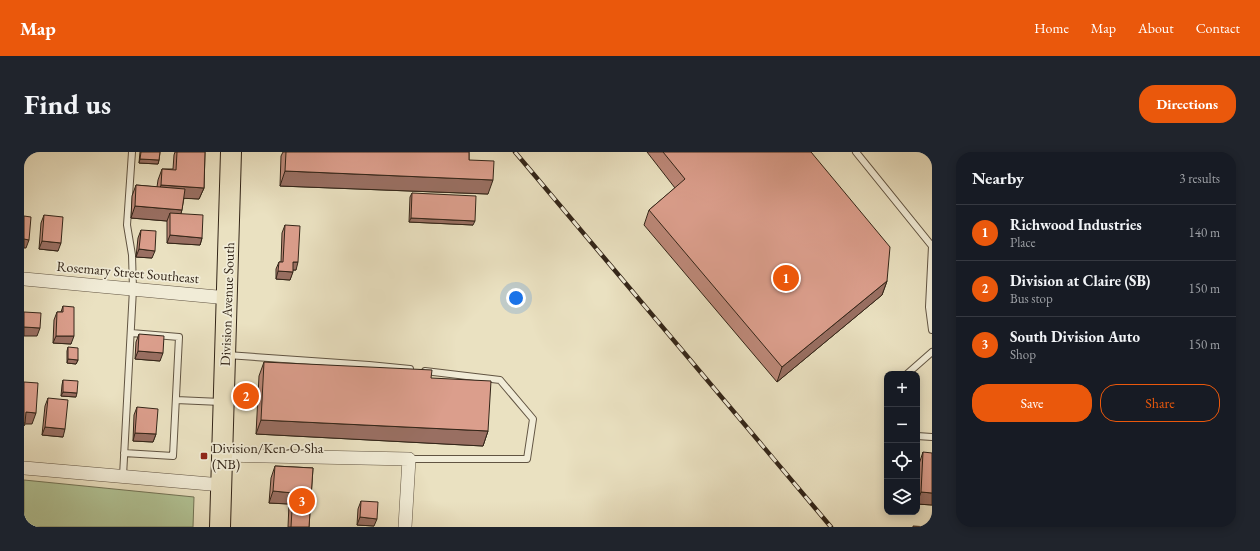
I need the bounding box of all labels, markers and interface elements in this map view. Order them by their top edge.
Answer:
text: Map [20,16,56,41]
text: Home [1034,19,1069,37]
text: Map [1091,19,1116,37]
text: About [1138,19,1174,37]
text: Contact [1196,19,1240,37]
button: Directions [1139,85,1236,123]
text: Find us [24,86,111,122]
text: Nearby [972,167,1024,189]
text: 3 results [1179,170,1220,187]
text: Richwood Industries [1010,215,1142,234]
text: 1 [982,224,988,241]
text: 140 m [1189,224,1220,241]
text: Place [1010,234,1036,251]
street label: Division Avenue South [216,242,238,366]
street label: Rosemary Street Southeast [56,257,201,287]
pin: 1 [773,263,799,293]
text: Division at Claire (SB) [1010,271,1150,290]
text: 2 [982,280,988,297]
text: 150 m [1189,280,1220,297]
your location [506,288,526,308]
text: Bus stop [1010,290,1053,307]
text: South Division Auto [1010,327,1140,346]
text: 3 [982,336,988,353]
text: 150 m [1189,336,1220,353]
text: Shop [1010,346,1036,363]
map controls [884,371,920,515]
button: + [884,371,920,407]
pin: 2 [233,381,259,411]
button: Save [972,384,1092,422]
button: Share [1100,384,1220,422]
button: − [884,407,920,443]
place label: Division/Ken-O-Sha (NB) [212,439,324,473]
button: locate [884,443,920,479]
marker: Division/Ken-O-Sha (NB) [199,451,209,461]
button: layers [884,479,920,515]
pin: 3 [289,486,315,516]

